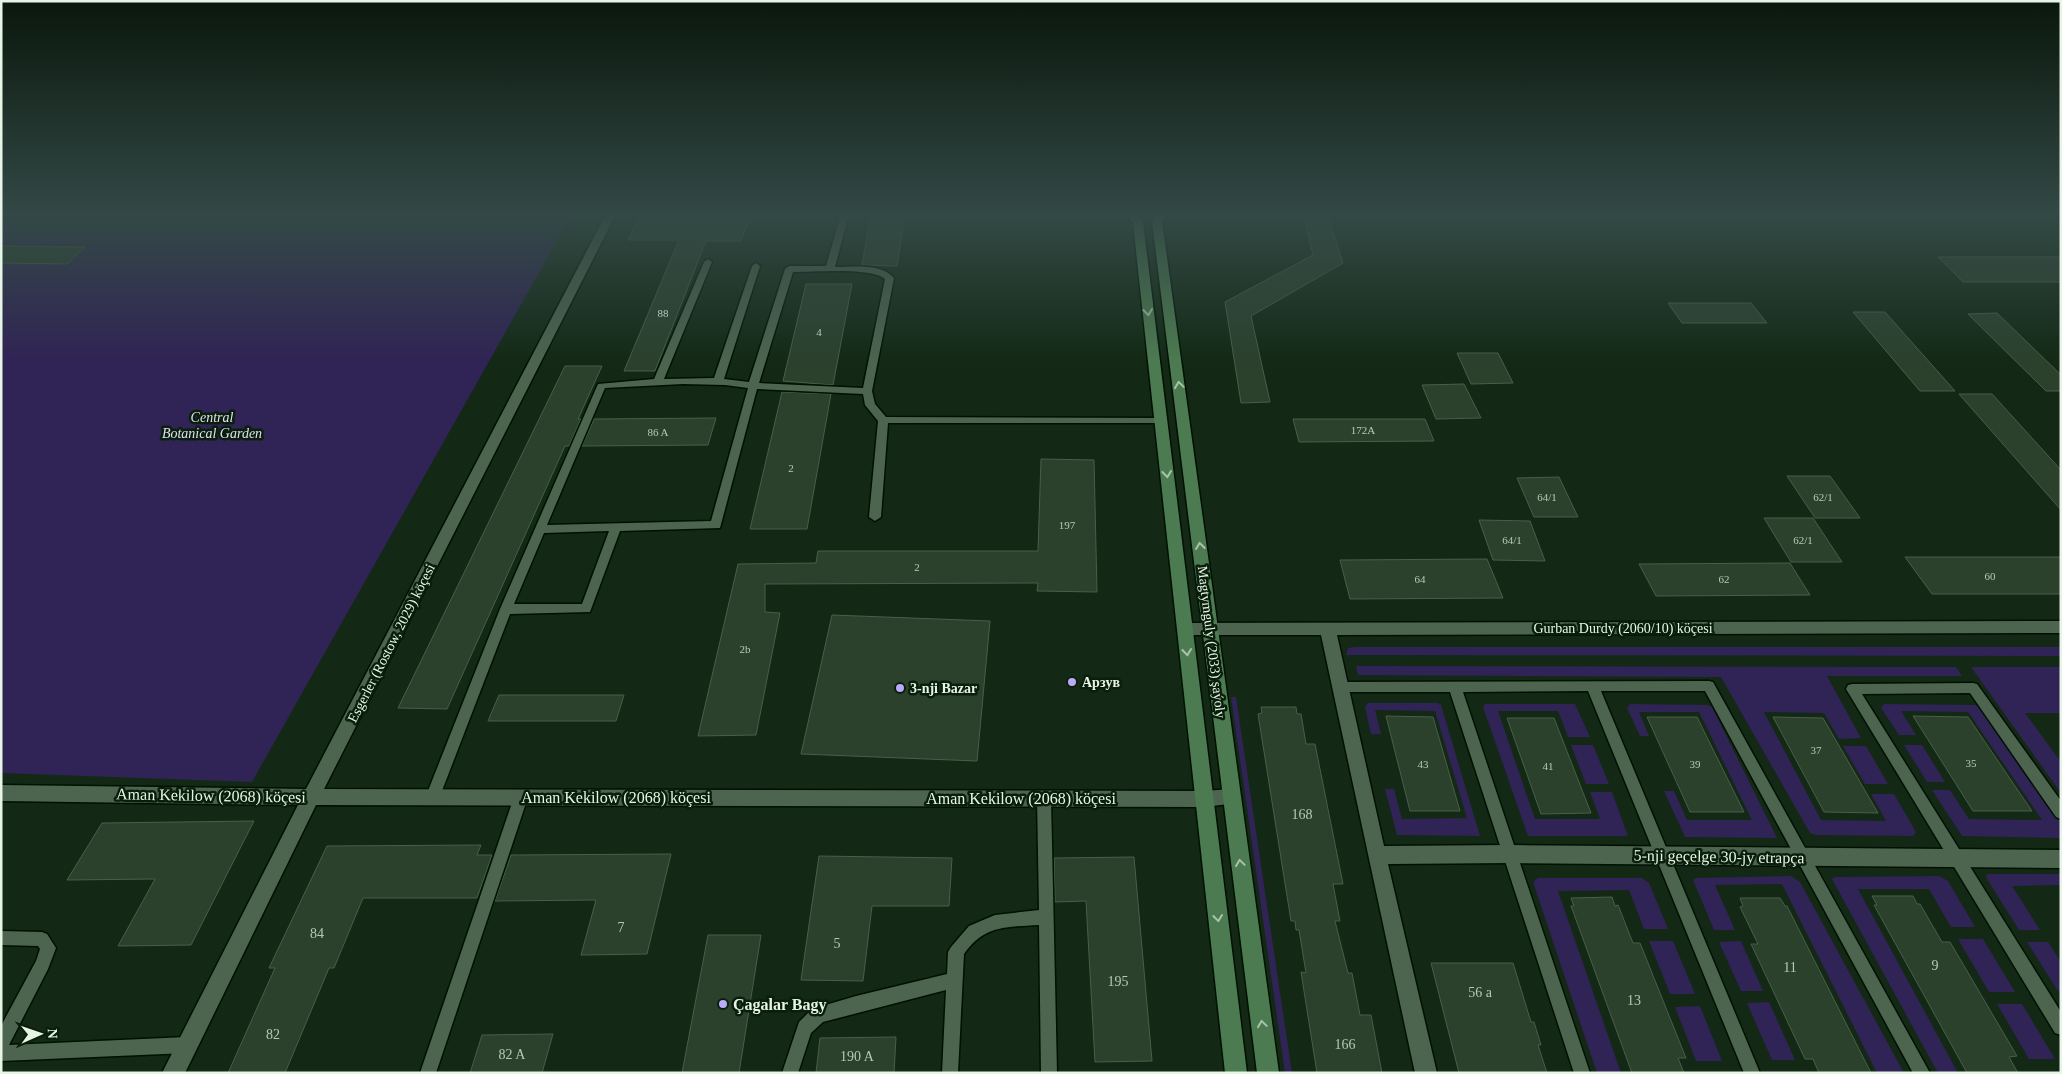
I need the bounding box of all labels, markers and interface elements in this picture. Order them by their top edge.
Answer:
house number: 88 [658,307,669,319]
one-way arrow [1142,308,1153,316]
house number: 4 [816,326,822,338]
one-way arrow [1174,380,1185,388]
park label: Central Botanical Garden [162,410,262,441]
house number: 172A [1351,424,1375,436]
house number: 86 A [647,426,669,438]
house number: 2 [788,462,794,474]
one-way arrow [1161,470,1172,478]
house number: 64/1 [1537,491,1557,503]
house number: 62/1 [1813,491,1833,503]
house number: 197 [1059,519,1076,531]
house number: 64/1 [1502,534,1522,546]
house number: 62/1 [1793,534,1813,546]
one-way arrow [1195,542,1206,550]
street label: Esgerler (Rostow, 2029) köçesi [345,561,439,725]
house number: 2 [914,561,920,573]
street label: Magtymguly (2033) şaýoly [1194,565,1228,719]
house number: 60 [1985,570,1996,582]
house number: 64 [1415,573,1426,585]
house number: 62 [1719,573,1730,585]
street label: Gurban Durdy (2060/10) köçesi [1533,621,1713,637]
house number: 2b [740,643,751,655]
one-way arrow [1181,649,1192,657]
place label: Арзув [1082,675,1120,690]
marker: Арзув [1066,676,1078,688]
place label: 3-nji Bazar [910,681,977,696]
marker: 3-nji Bazar [894,682,906,694]
house number: 37 [1811,744,1822,756]
house number: 35 [1966,757,1977,769]
house number: 43 [1418,758,1429,770]
house number: 39 [1690,758,1701,770]
house number: 41 [1543,760,1554,772]
street label: Aman Kekilow (2068) köçesi [116,785,307,807]
street label: Aman Kekilow (2068) köçesi [521,789,711,807]
street label: Aman Kekilow (2068) köçesi [926,790,1116,808]
house number: 168 [1292,807,1313,822]
street label: 5-nji geçelge 30-jy etrapça [1633,847,1805,867]
one-way arrow [1235,859,1246,867]
one-way arrow [1212,914,1223,922]
house number: 7 [618,920,625,935]
house number: 84 [310,926,324,941]
house number: 5 [834,936,841,951]
house number: 9 [1932,958,1939,973]
house number: 11 [1783,960,1797,975]
house number: 195 [1108,974,1129,989]
house number: 56 a [1468,985,1493,1000]
house number: 13 [1627,993,1641,1008]
place label: Çagalar Bagy [733,996,826,1014]
marker: Çagalar Bagy [717,998,729,1010]
north arrow [15,1009,65,1059]
one-way arrow [1257,1020,1268,1028]
house number: 82 [266,1027,280,1042]
text: N [45,1028,60,1039]
house number: 166 [1335,1037,1356,1052]
house number: 82 A [499,1047,526,1062]
house number: 190 A [840,1049,875,1064]

